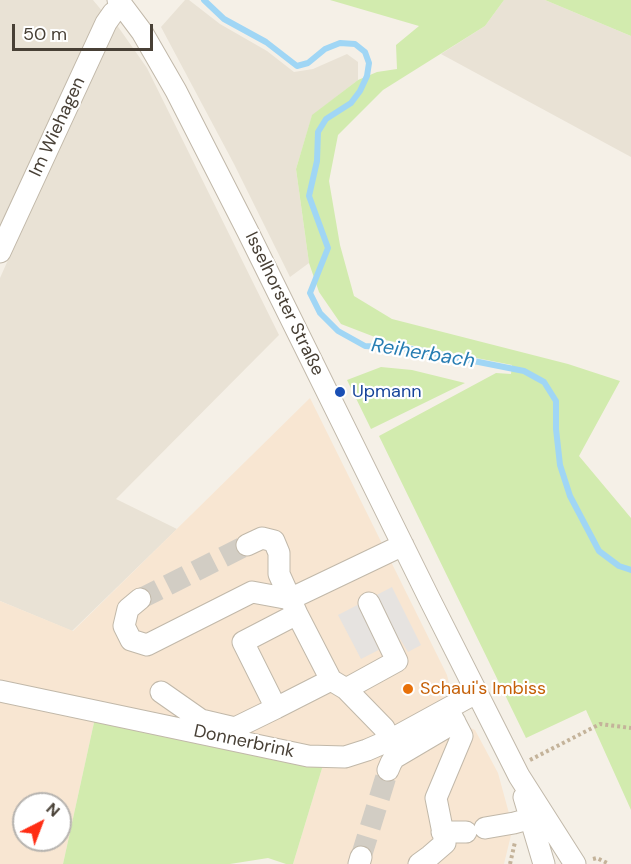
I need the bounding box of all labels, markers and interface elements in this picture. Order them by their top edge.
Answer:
scale bar [15,12,156,50]
text: 50 m [23,22,67,46]
street label: Im Wiehagen [26,74,90,180]
street label: Isselhorster Straße [240,229,328,379]
water label: Reiherbach [369,334,477,374]
place label: Upmann [352,381,422,403]
marker: Upmann [333,385,347,399]
place label: Schaui's Imbiss [420,678,546,700]
marker: Schaui's Imbiss [401,682,415,696]
street label: Donnerbrink [192,721,296,763]
north arrow [12,792,72,852]
text: N [42,798,64,821]

